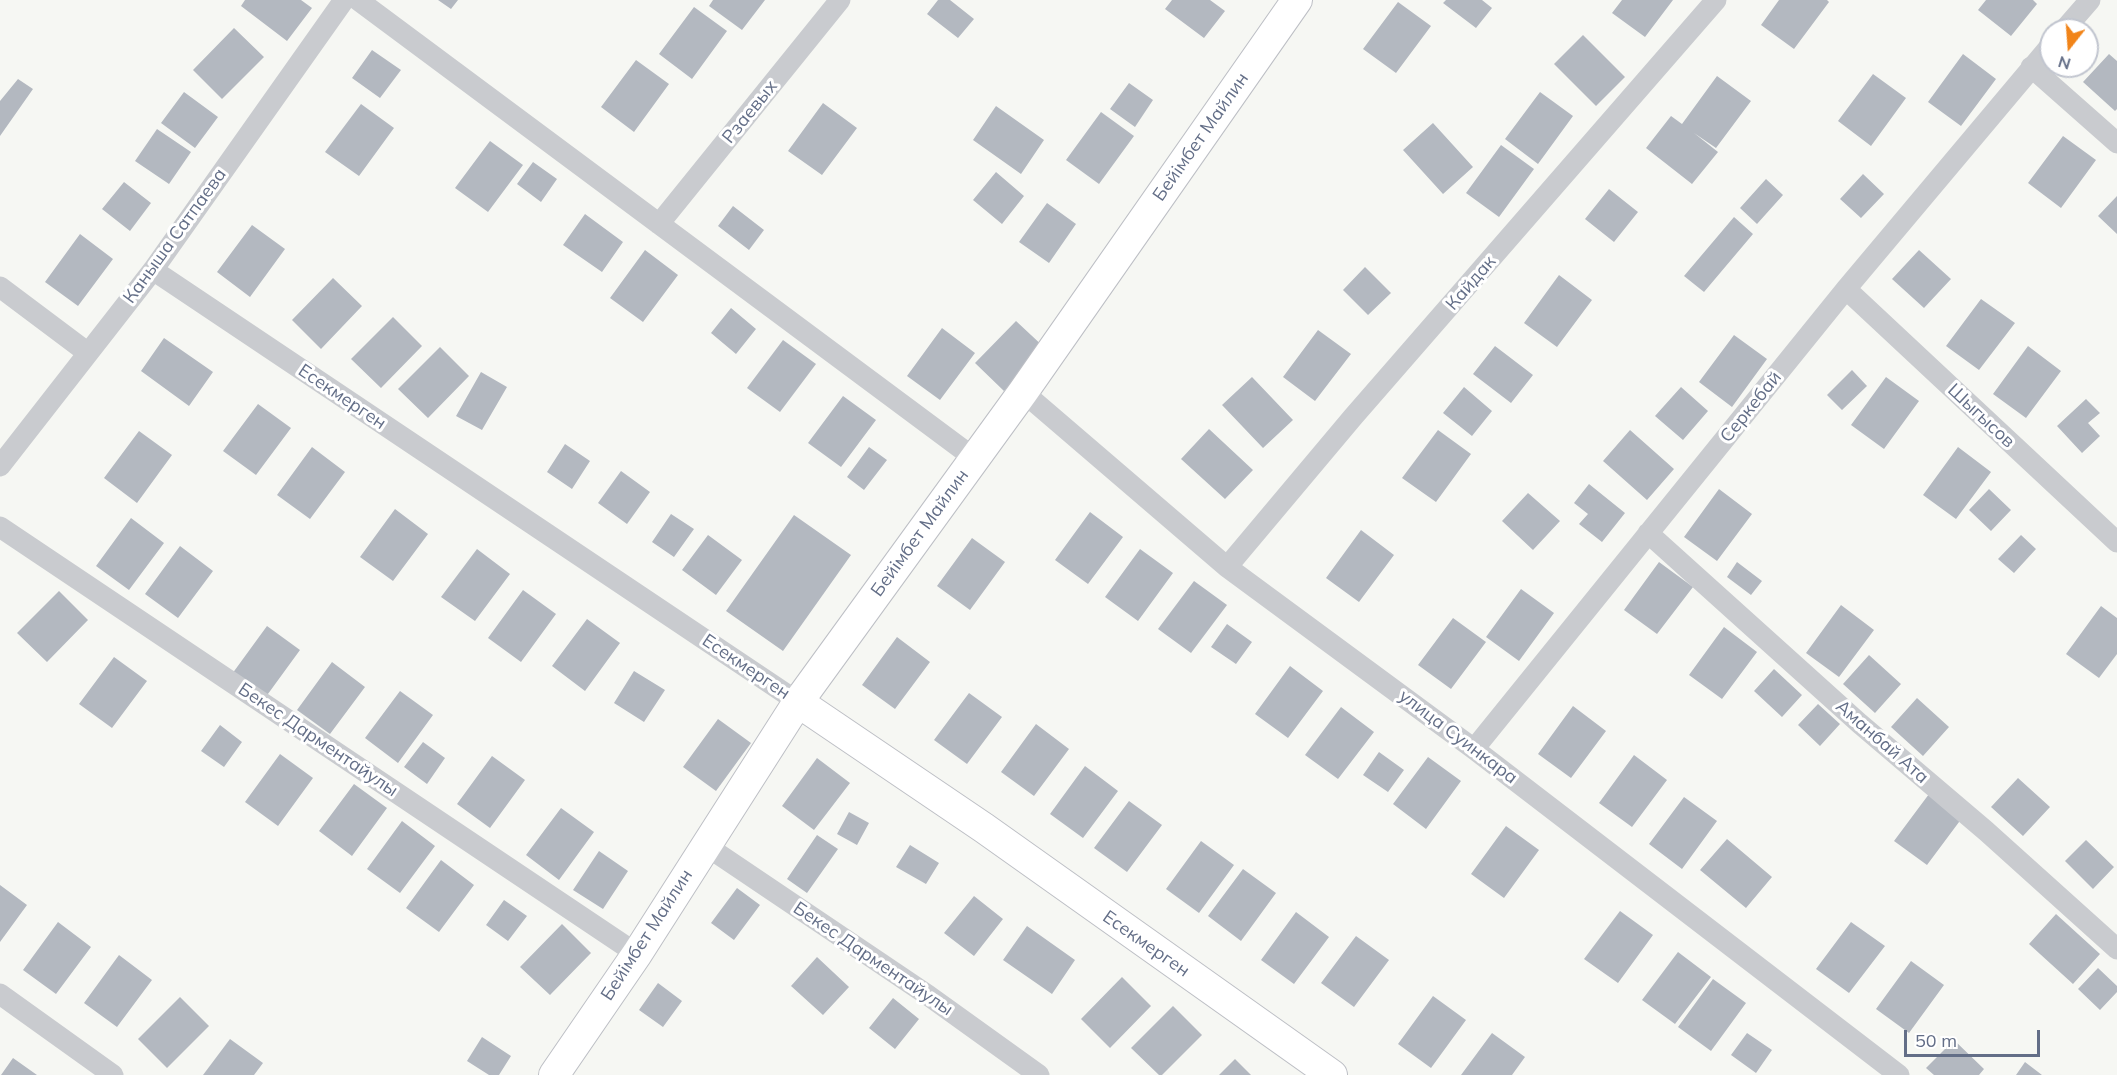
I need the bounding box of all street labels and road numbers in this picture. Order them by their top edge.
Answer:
street label: Бейімбет Майлин [1149,69,1253,205]
street label: Рзаевых [718,76,782,148]
street label: Каныша Сатпаева [119,164,231,308]
street label: Кайдак [1441,251,1501,315]
street label: Eсекмерген [294,360,390,434]
street label: Серкебай [1716,367,1786,447]
street label: Шыгысов [1943,380,2019,452]
street label: Бейімбет Майлин [867,465,973,601]
street label: Eсекмерген [698,630,794,704]
street label: Бекес Дарментайулы [234,679,402,801]
street label: улица Суинкара [1394,685,1522,789]
street label: Аманбай Ата [1831,696,1933,788]
street label: Бейімбет Майлин [597,865,697,1005]
street label: Бекес Дарментайулы [789,898,957,1020]
street label: Eсекмерген [1098,906,1194,982]

